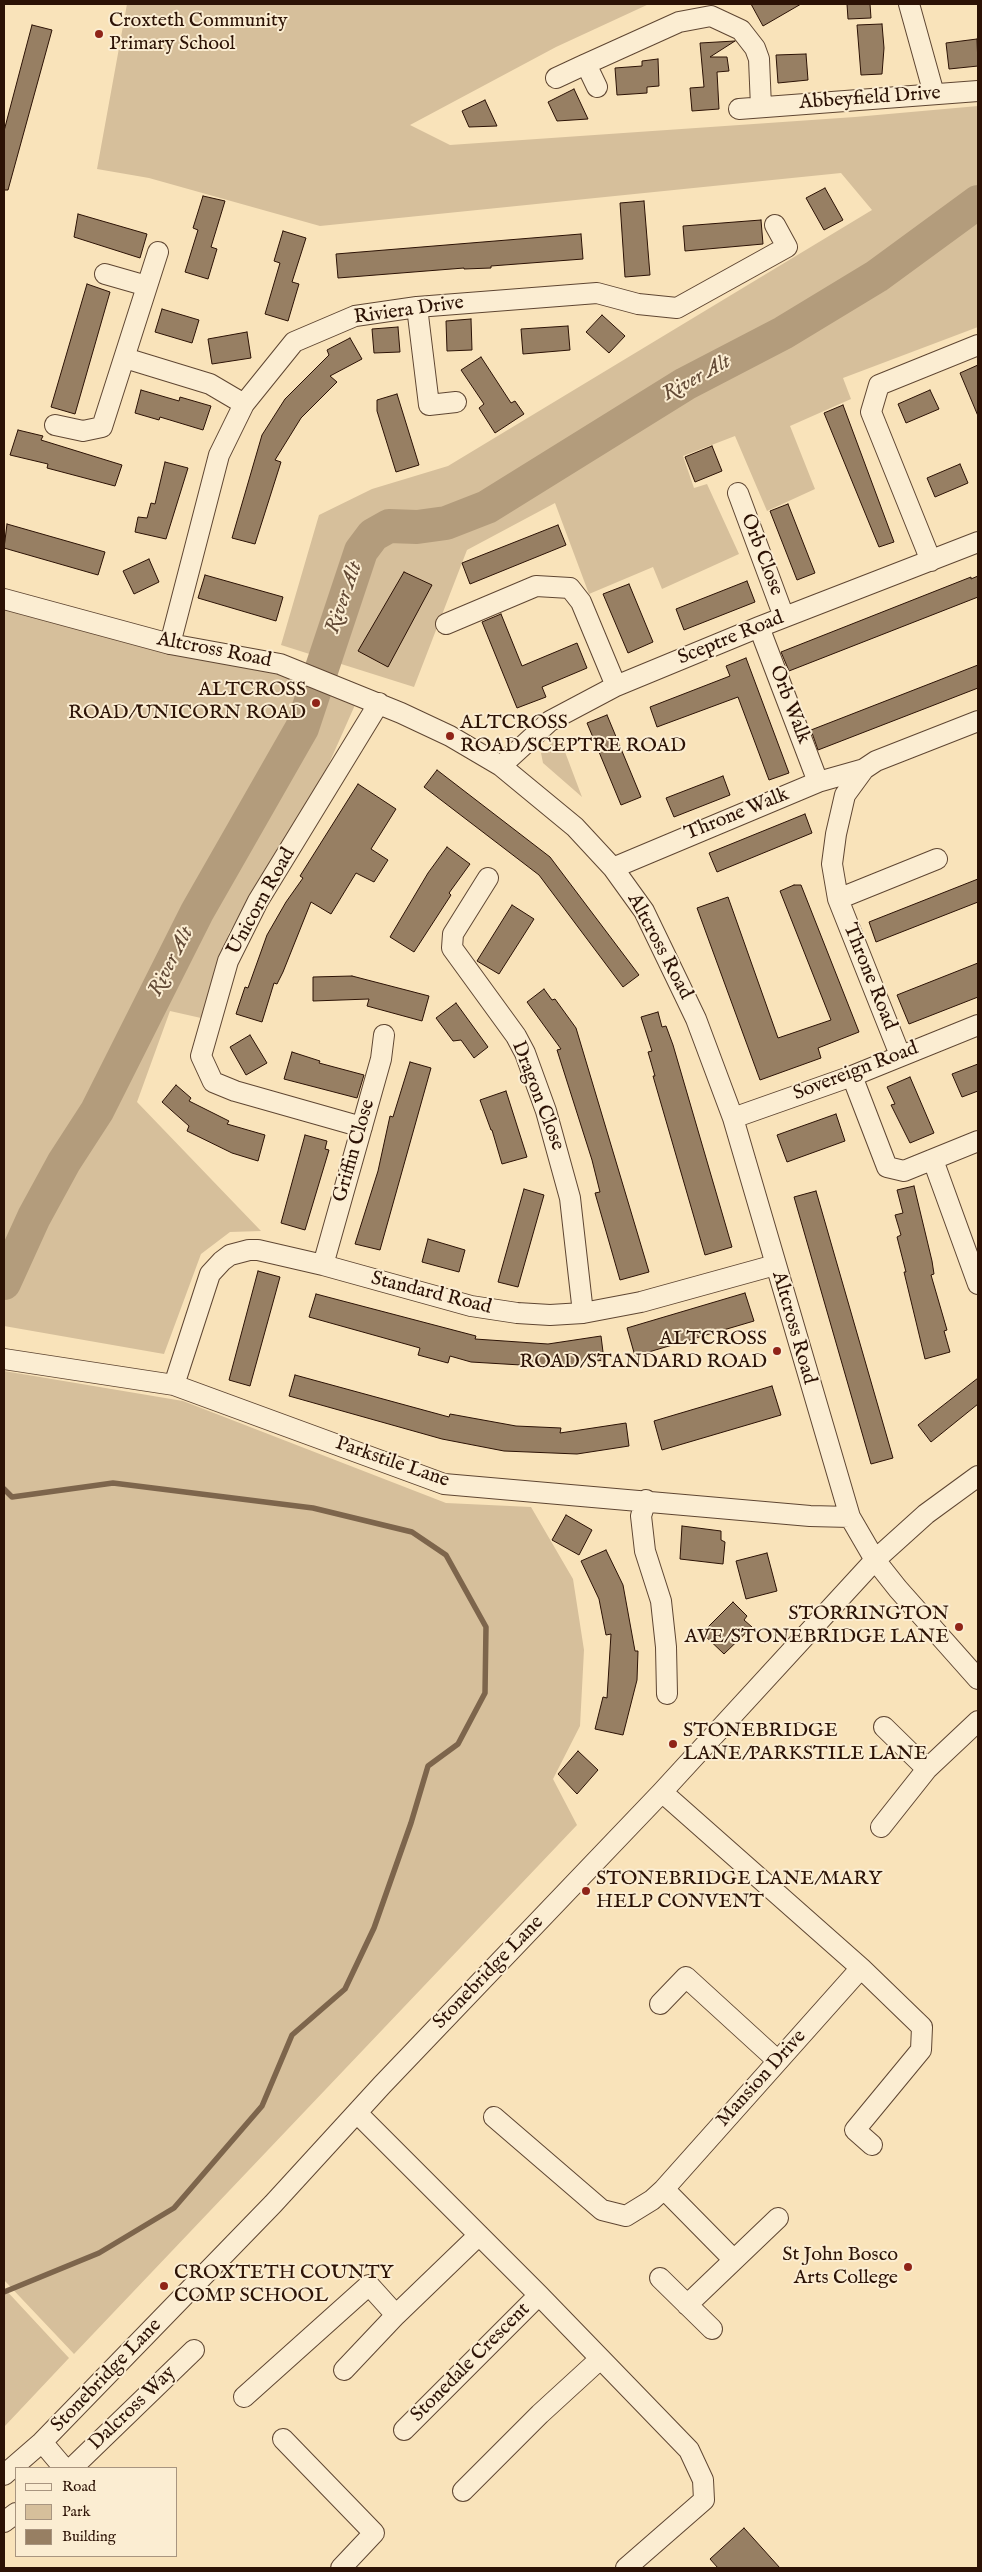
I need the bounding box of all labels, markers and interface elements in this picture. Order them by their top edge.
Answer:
place label: Croxteth Community Primary School [109,10,288,57]
marker: Croxteth Community Primary School [93,28,105,40]
street label: Abbeyfield Drive [798,82,942,116]
street label: Riviera Drive [353,291,465,331]
water label: River Alt [658,350,736,408]
street label: Orb Close [734,511,788,599]
water label: River Alt [321,559,369,637]
street label: Sceptre Road [675,607,787,671]
street label: Altcross Road [155,628,273,674]
street label: Orb Walk [763,663,815,747]
place label: ALTCROSS ROAD/UNICORN ROAD [68,679,306,726]
marker: ALTCROSS ROAD/UNICORN ROAD [310,697,322,709]
place label: ALTCROSS ROAD/SCEPTRE ROAD [460,712,686,759]
marker: ALTCROSS ROAD/SCEPTRE ROAD [444,730,456,742]
street label: Throne Walk [681,783,793,847]
street label: Unicorn Road [223,844,301,960]
street label: Altcross Road [621,890,697,1004]
street label: Throne Road [837,920,901,1034]
water label: River Alt [144,923,200,1001]
street label: Sovereign Road [790,1037,922,1107]
street label: Dragon Close [505,1038,569,1154]
street label: Griffin Close [329,1097,381,1205]
street label: Standard Road [368,1267,494,1321]
street label: Altcross Road [765,1269,821,1387]
place label: ALTCROSS ROAD/STANDARD ROAD [519,1328,767,1375]
marker: ALTCROSS ROAD/STANDARD ROAD [771,1345,783,1357]
street label: Parkstile Lane [332,1432,452,1494]
place label: STORRINGTON AVE/STONEBRIDGE LANE [684,1603,949,1650]
marker: STORRINGTON AVE/STONEBRIDGE LANE [953,1621,965,1633]
place label: STONEBRIDGE LANE/PARKSTILE LANE [683,1720,928,1767]
marker: STONEBRIDGE LANE/PARKSTILE LANE [667,1738,679,1750]
place label: STONEBRIDGE LANE/MARY HELP CONVENT [596,1868,882,1915]
marker: STONEBRIDGE LANE/MARY HELP CONVENT [580,1885,592,1897]
street label: Stonebridge Lane [429,1911,549,2035]
street label: Mansion Drive [712,2025,812,2133]
place label: St John Bosco Arts College [782,2244,898,2291]
marker: St John Bosco Arts College [902,2261,914,2273]
place label: CROXTETH COUNTY COMP SCHOOL [174,2262,393,2309]
marker: CROXTETH COUNTY COMP SCHOOL [158,2280,170,2292]
street label: Stonedale Crescent [406,2298,536,2428]
street label: Stonebridge Lane [47,2314,167,2438]
street label: Dalcross Way [85,2362,181,2456]
legend [15,2467,178,2557]
text: Road [62,2477,96,2496]
text: Park [62,2502,91,2521]
text: Building [62,2527,116,2546]

